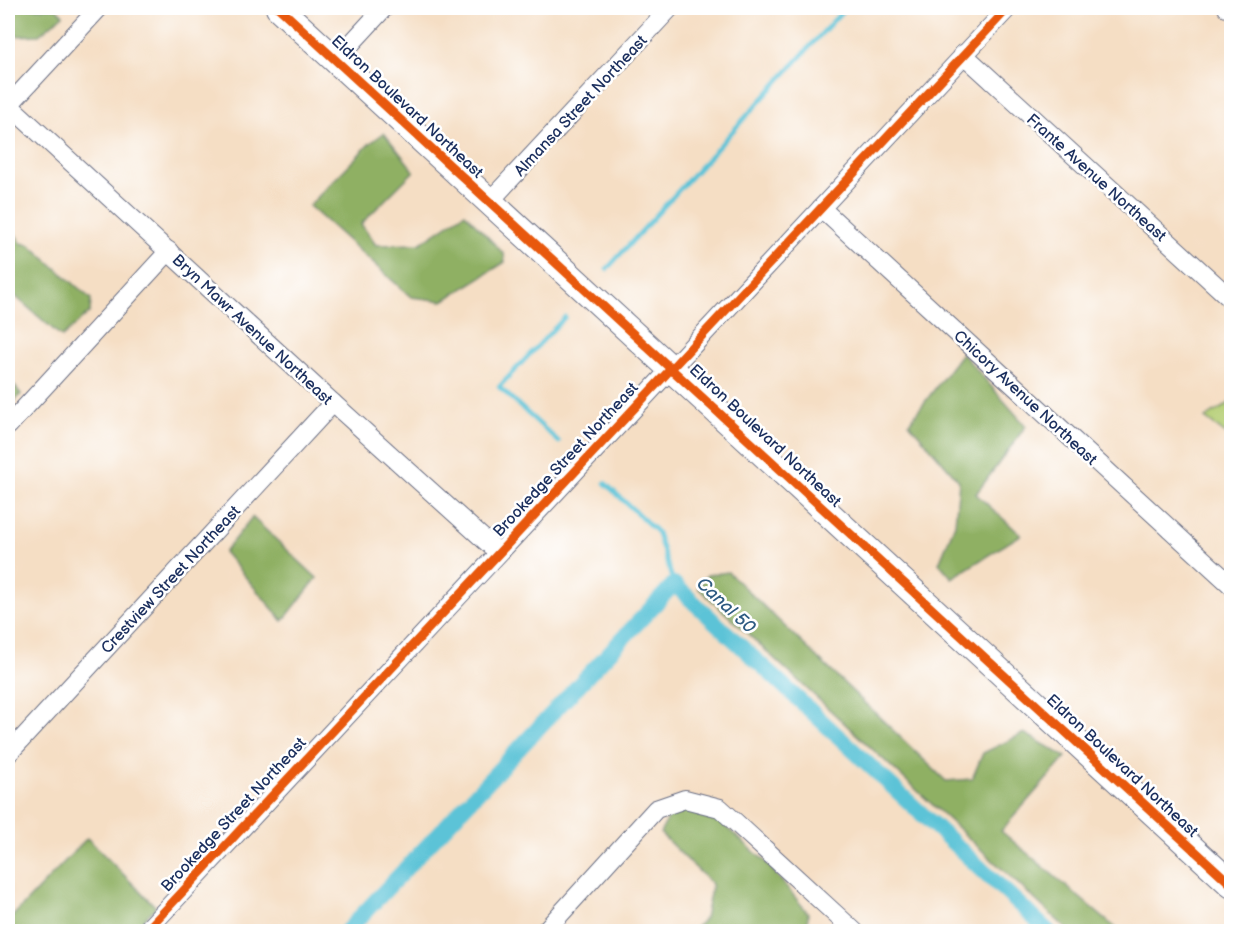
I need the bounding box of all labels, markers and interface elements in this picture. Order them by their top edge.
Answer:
street label: Almansa Street Northeast [511,31,652,181]
street label: Eldron Boulevard Northeast [327,32,487,182]
street label: Frante Avenue Northeast [1022,110,1170,246]
street label: Bryn Mawr Avenue Northeast [168,251,336,409]
street label: Chicory Avenue Northeast [949,327,1101,470]
street label: Eldron Boulevard Northeast [685,361,845,511]
street label: Brookedge Street Northeast [490,379,643,541]
street label: Crestview Street Northeast [98,502,245,658]
water label: Canal 50 [692,573,760,638]
street label: Eldron Boulevard Northeast [1042,691,1202,841]
street label: Brookedge Street Northeast [158,734,311,896]

